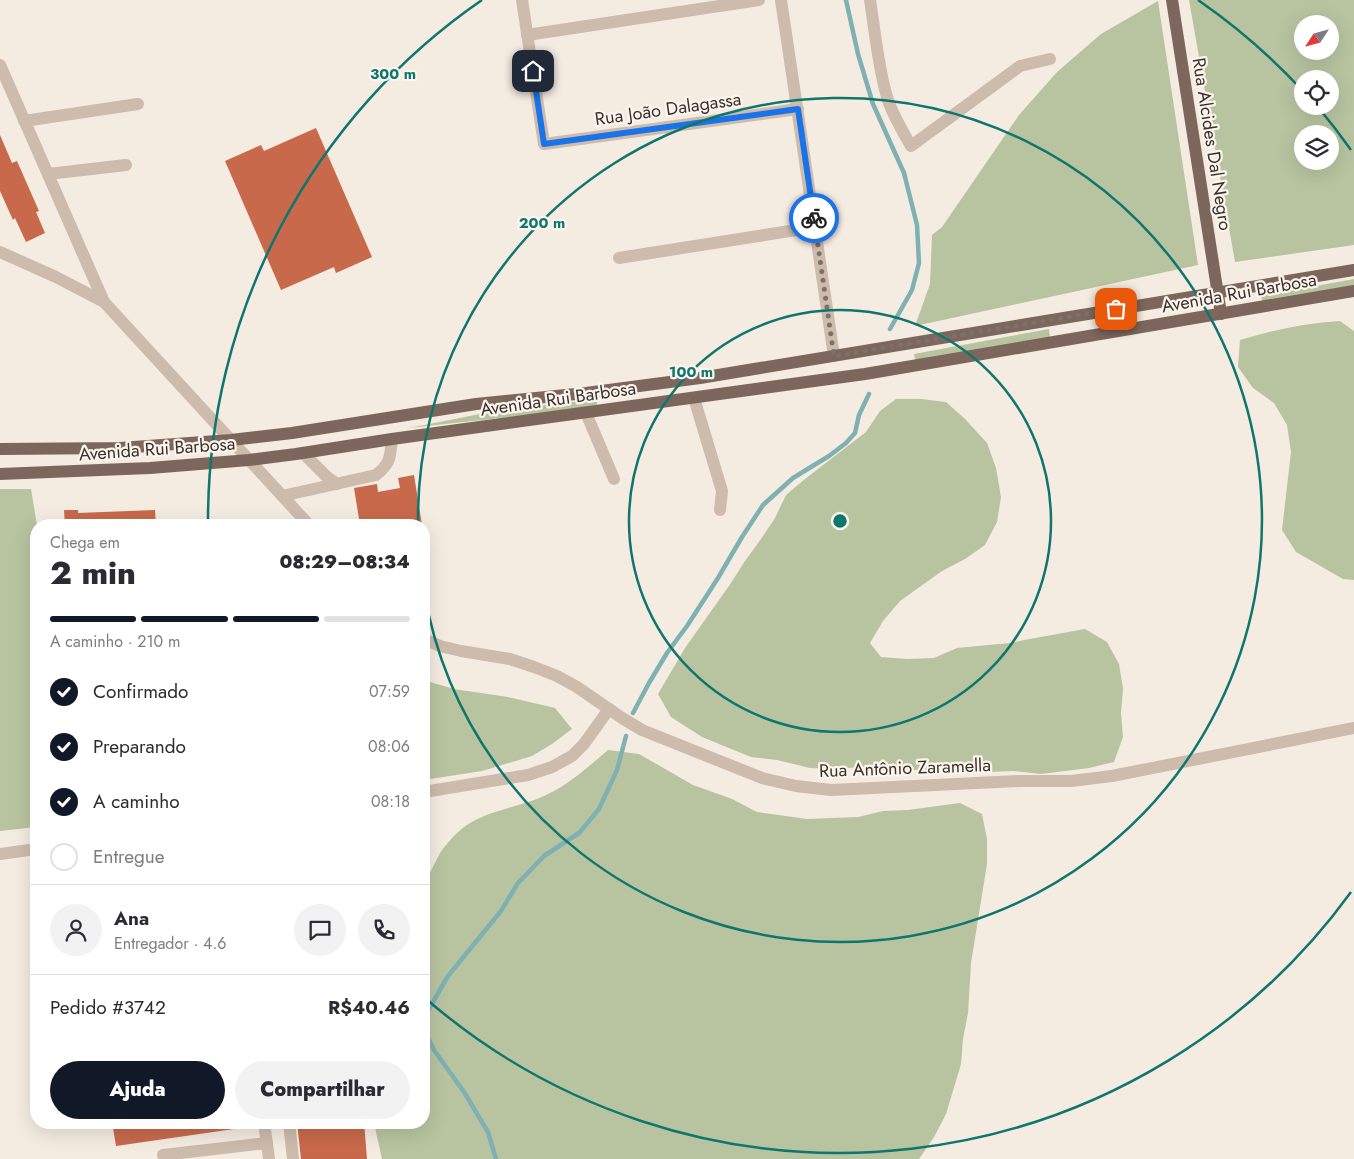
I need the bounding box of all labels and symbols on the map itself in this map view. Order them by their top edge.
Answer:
north arrow [1294,15,1339,60]
pin [512,50,554,92]
street label: Rua Alcides Dal Negro [1185,56,1239,232]
text: 300 m [370,63,416,85]
street label: Rua João Dalagassa [593,86,743,132]
courier [789,193,839,243]
text: 200 m [519,212,565,234]
street label: Avenida Rui Barbosa [1160,267,1318,319]
pin [1095,288,1137,330]
text: 100 m [669,361,713,383]
street label: Avenida Rui Barbosa [479,375,637,423]
street label: Avenida Rui Barbosa [78,431,236,467]
centre of rings [831,512,849,530]
street label: Rua Antônio Zaramella [819,752,991,784]

